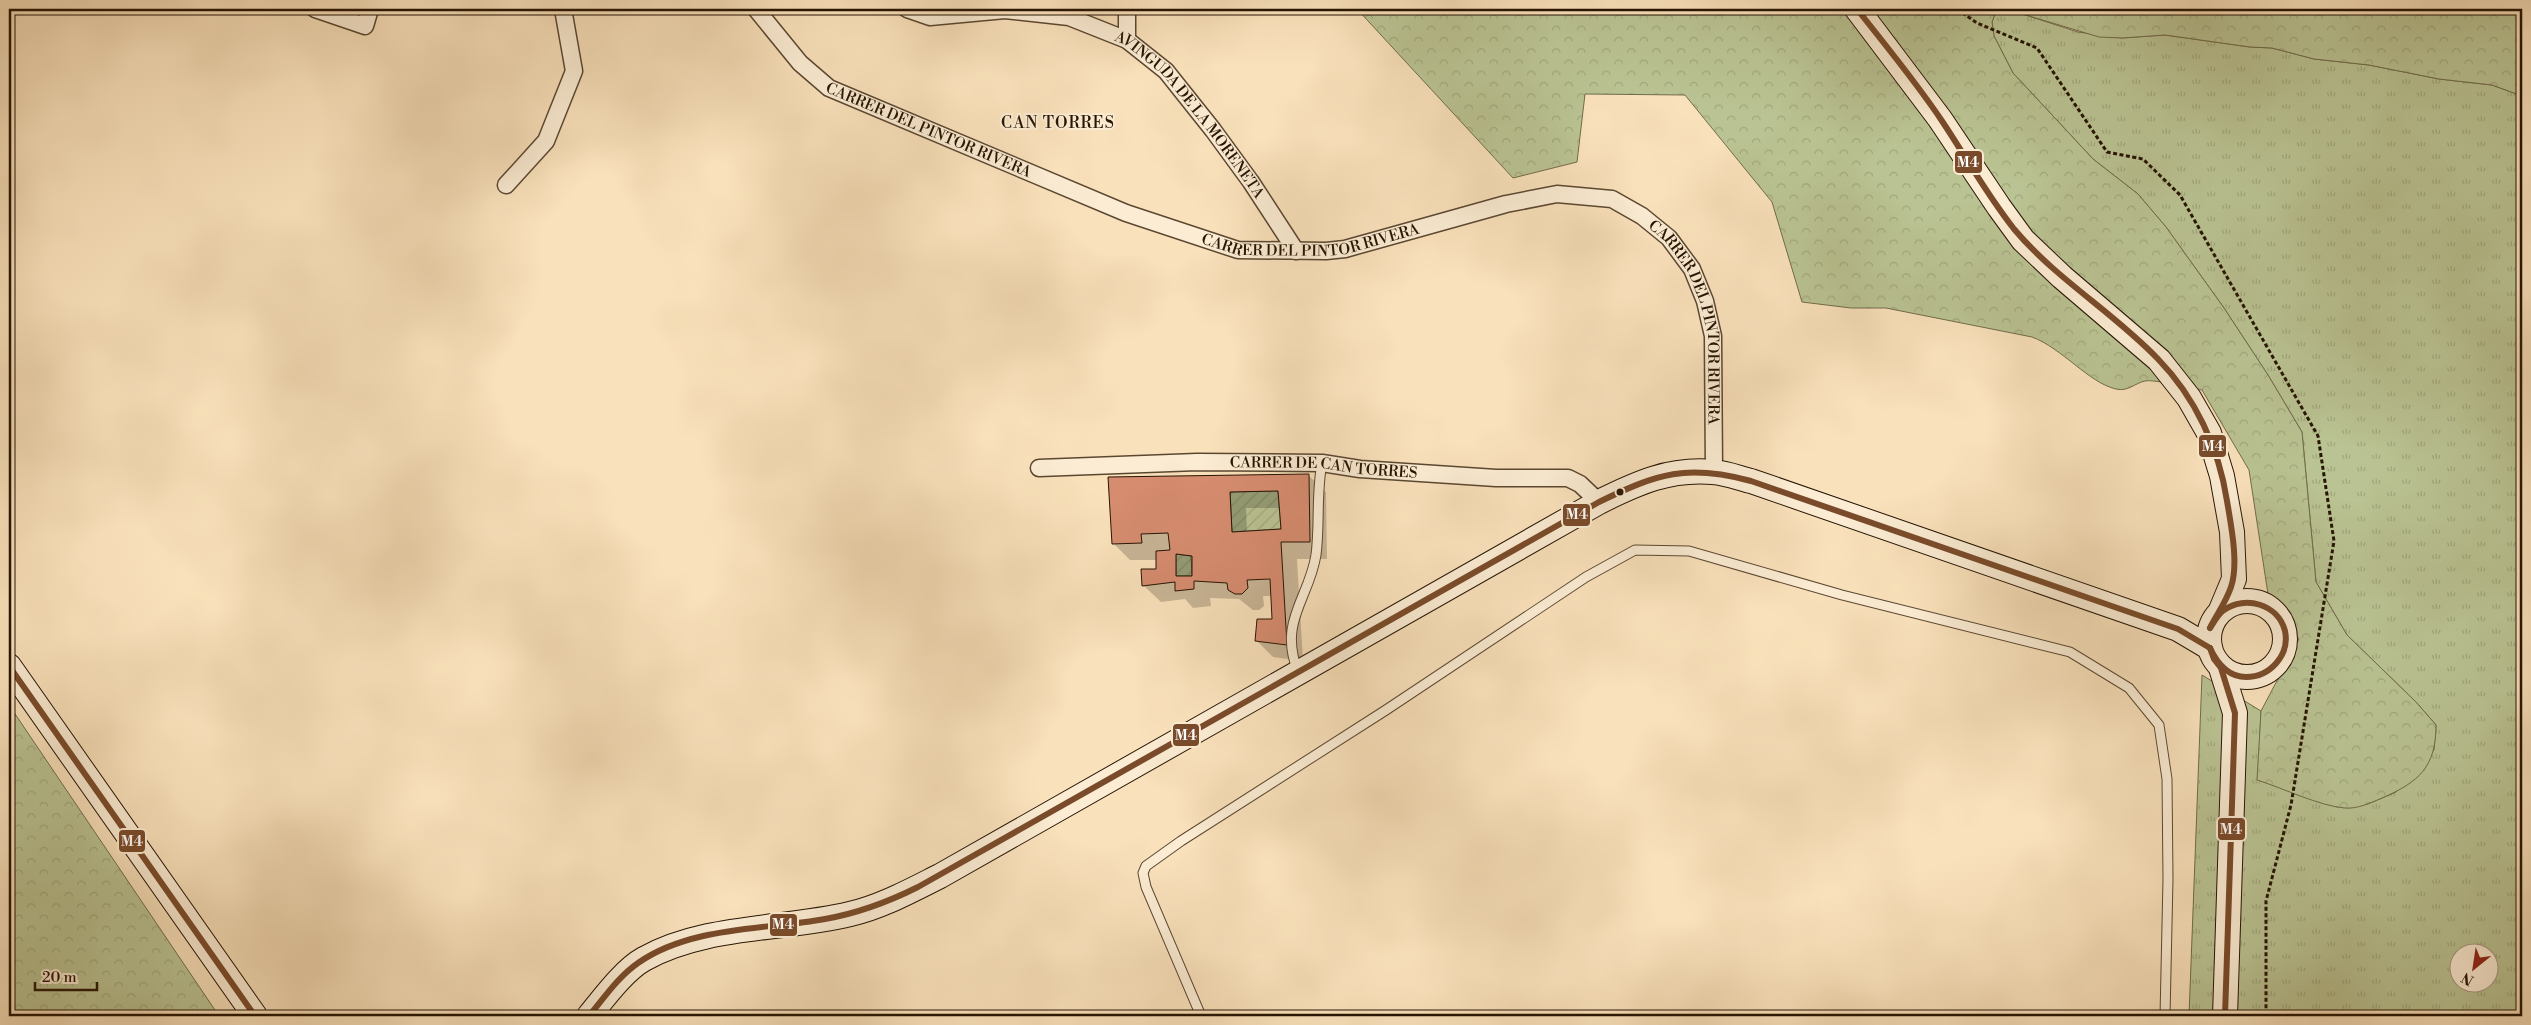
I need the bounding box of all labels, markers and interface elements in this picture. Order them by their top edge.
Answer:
street label: AVINGUDA DE LA MORENETA [1111,27,1268,203]
street label: CARRER DEL PINTOR RIVERA [823,79,1035,182]
district label: CAN TORRES [1001,113,1115,133]
line badge: M4 [1954,150,1983,174]
text: M4 [1957,154,1979,172]
street label: CARRER DEL PINTOR RIVERA [1644,216,1723,425]
street label: CARRER DEL PINTOR RIVERA [1199,220,1422,261]
line badge: M4 [2198,434,2227,458]
text: M4 [2202,438,2224,456]
street label: CARRER DE CAN TORRES [1230,453,1418,483]
unlabelled marker [1615,487,1625,497]
line badge: M4 [1562,503,1591,527]
text: M4 [1566,506,1588,524]
line badge: M4 [1172,723,1200,747]
text: M4 [1175,727,1197,745]
line badge: M4 [2217,817,2246,841]
text: M4 [2220,821,2242,839]
line badge: M4 [118,829,146,853]
text: M4 [121,833,143,851]
line badge: M4 [769,913,798,937]
text: M4 [772,916,794,934]
north arrow [2448,942,2498,992]
scale bar [35,960,98,992]
text: 20 m [42,968,77,987]
text: N [2459,968,2477,989]

